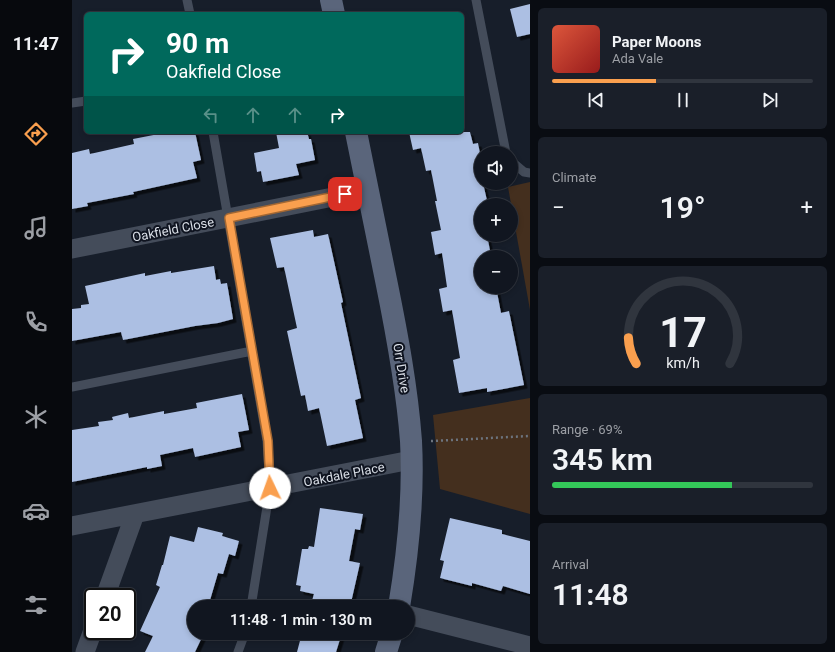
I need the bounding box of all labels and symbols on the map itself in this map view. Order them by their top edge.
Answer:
pin [328,177,362,211]
street label: Oakfield Close [131,214,215,245]
street label: Orr Drive [390,342,413,394]
street label: Oakdale Place [302,459,386,490]
position arrow [249,467,291,509]
speed limit sign: 20 [84,588,136,640]

